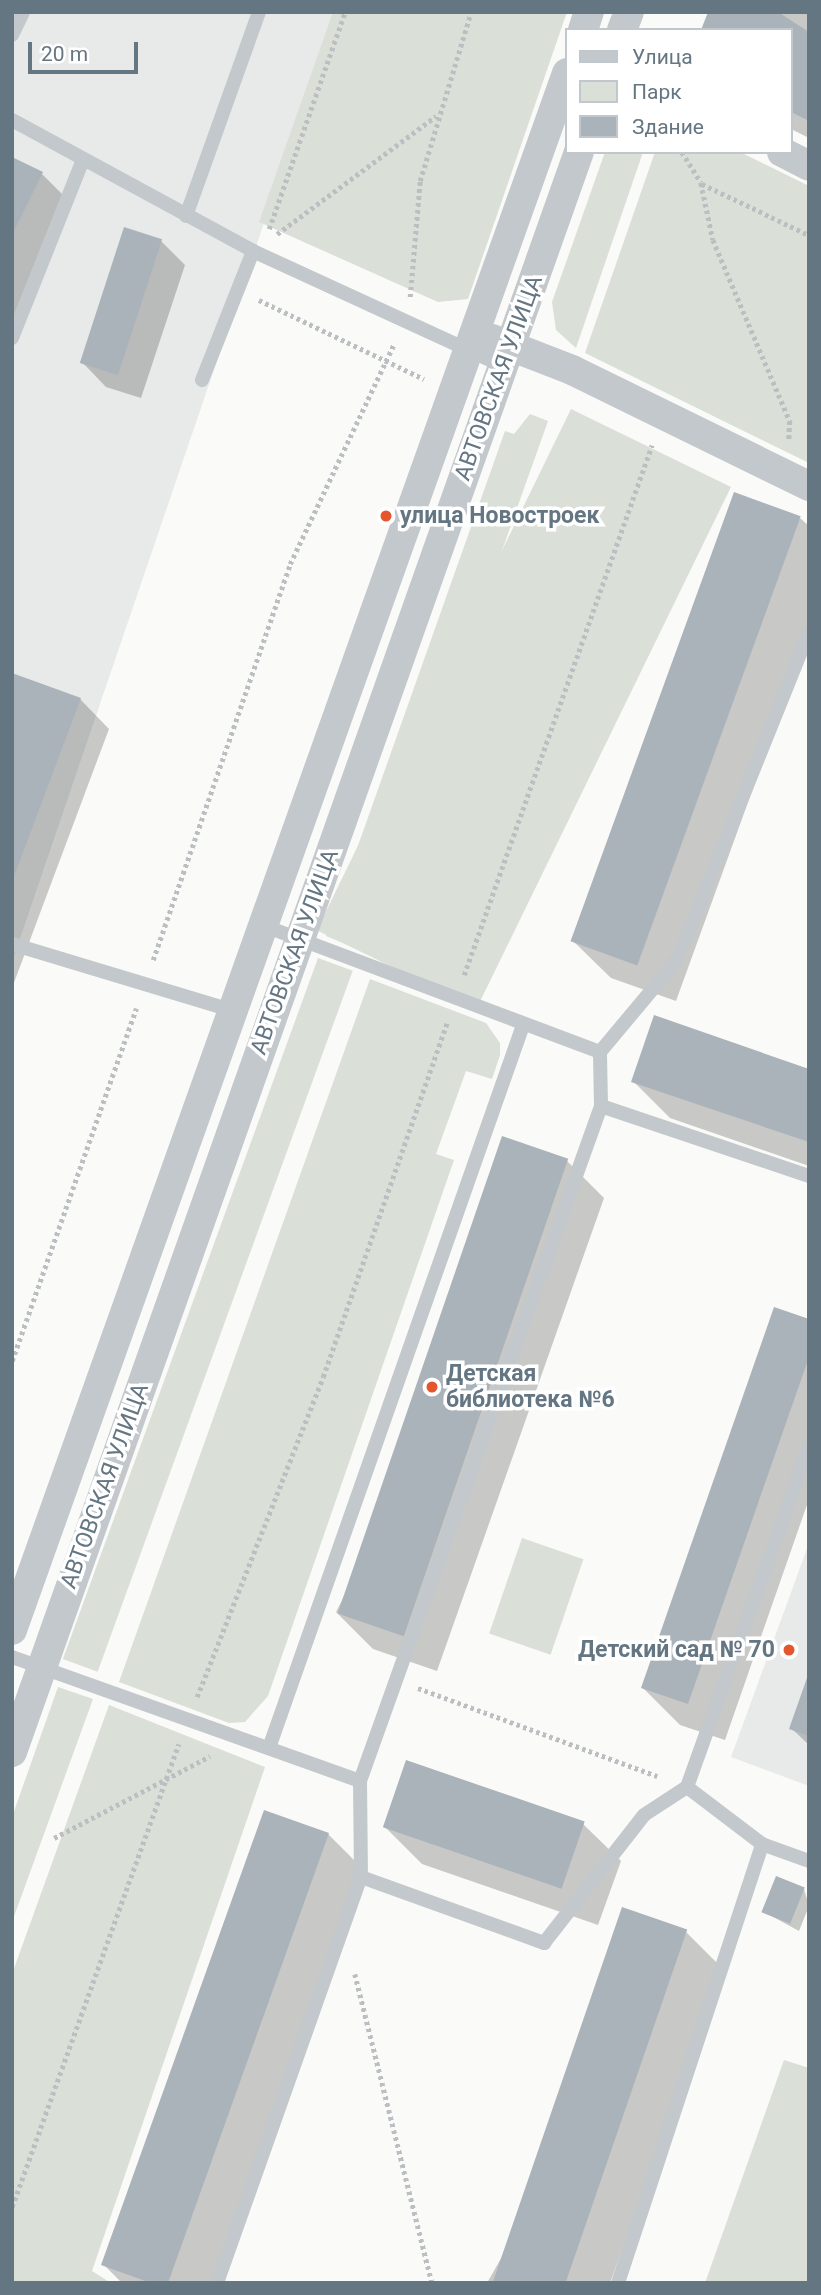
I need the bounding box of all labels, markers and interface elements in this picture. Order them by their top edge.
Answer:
scale bar [32,28,142,72]
legend [566,28,793,154]
text: 20 m [41,42,88,66]
text: Улица [632,45,693,69]
text: Парк [632,80,682,104]
text: Здание [632,115,704,139]
street label: АВТОВСКАЯ УЛИЦА [449,272,549,484]
place label: улица Новостроек [400,502,599,530]
marker: улица Новостроек [378,508,394,524]
street label: АВТОВСКАЯ УЛИЦА [245,846,345,1058]
place label: Детская библиотека №6 [446,1360,615,1414]
marker: Детская библиотека №6 [424,1379,440,1395]
street label: АВТОВСКАЯ УЛИЦА [55,1380,155,1592]
place label: Детский сад № 70 [578,1636,775,1664]
marker: Детский сад № 70 [781,1642,797,1658]

